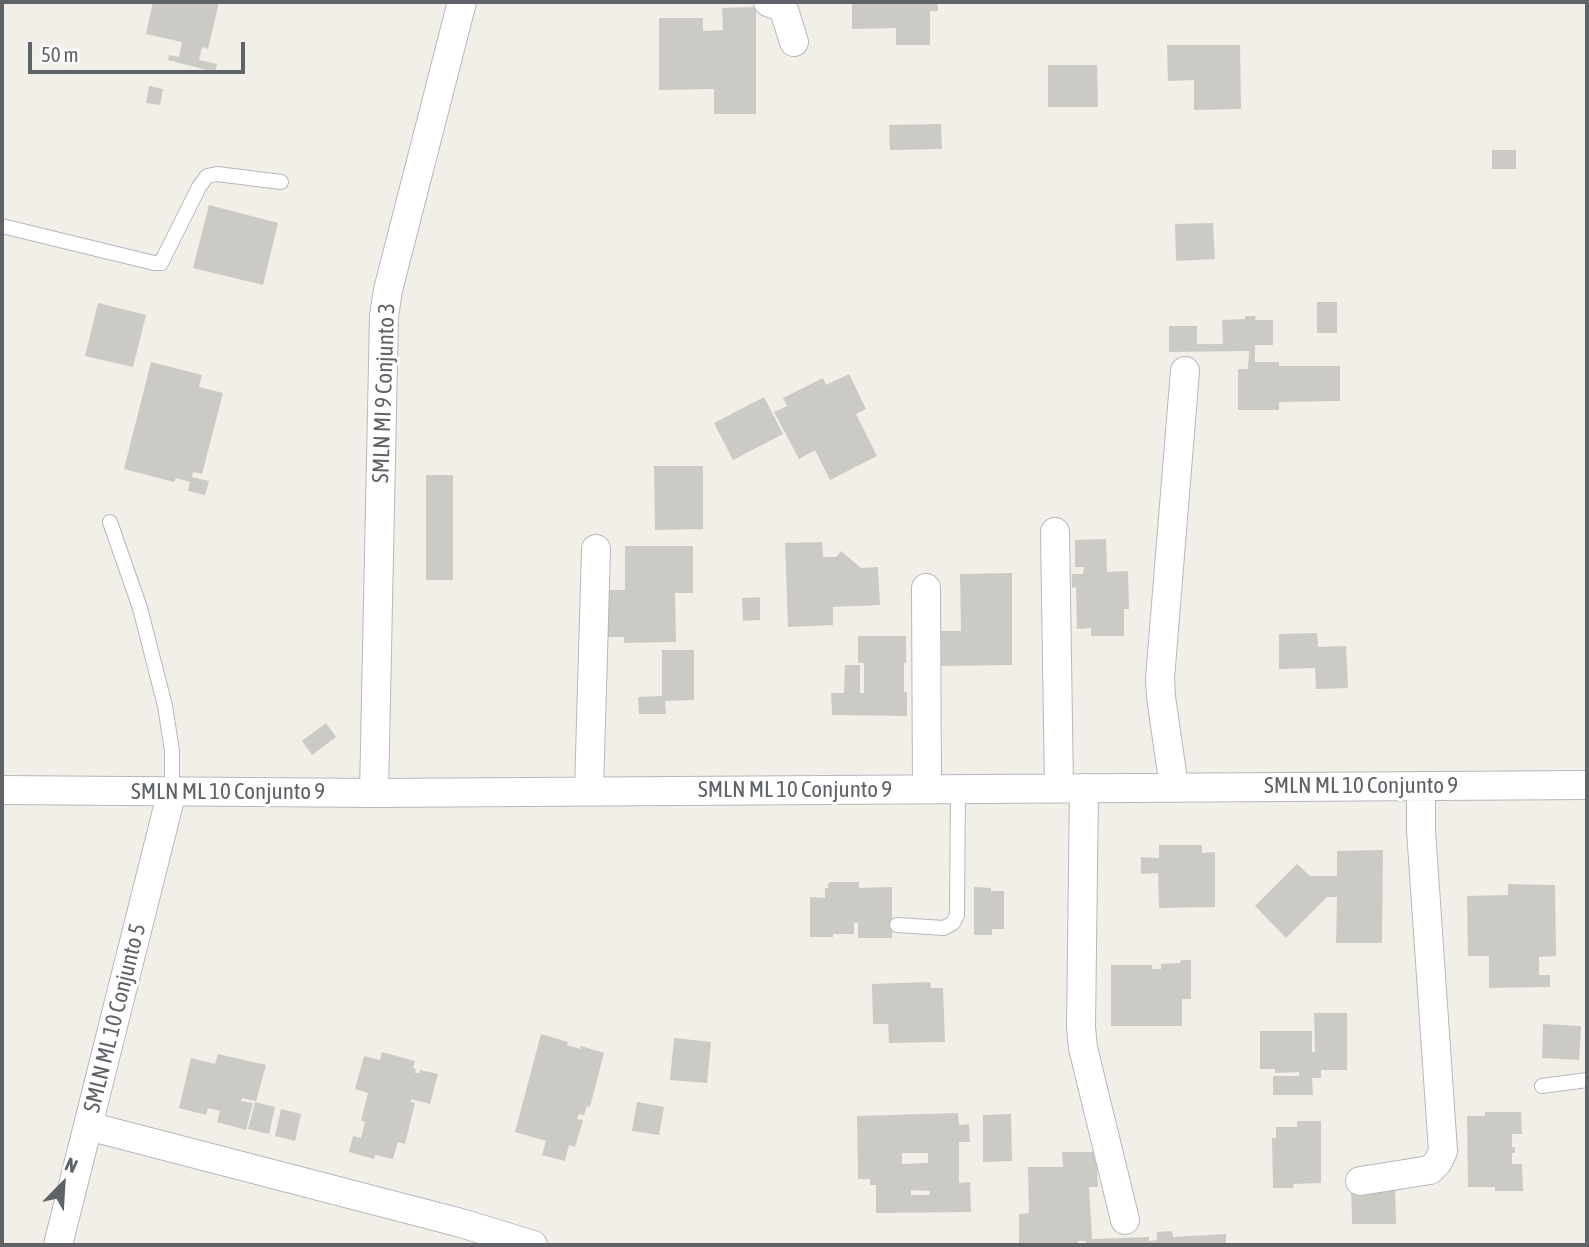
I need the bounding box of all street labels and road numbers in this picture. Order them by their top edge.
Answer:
street label: SMLN MI 9 Conjunto 3 [367,303,401,483]
street label: SMLN ML 10 Conjunto 9 [1264,772,1458,800]
street label: SMLN ML 10 Conjunto 9 [698,776,892,804]
street label: SMLN ML 10 Conjunto 9 [131,778,325,806]
street label: SMLN ML 10 Conjunto 5 [78,921,152,1115]

